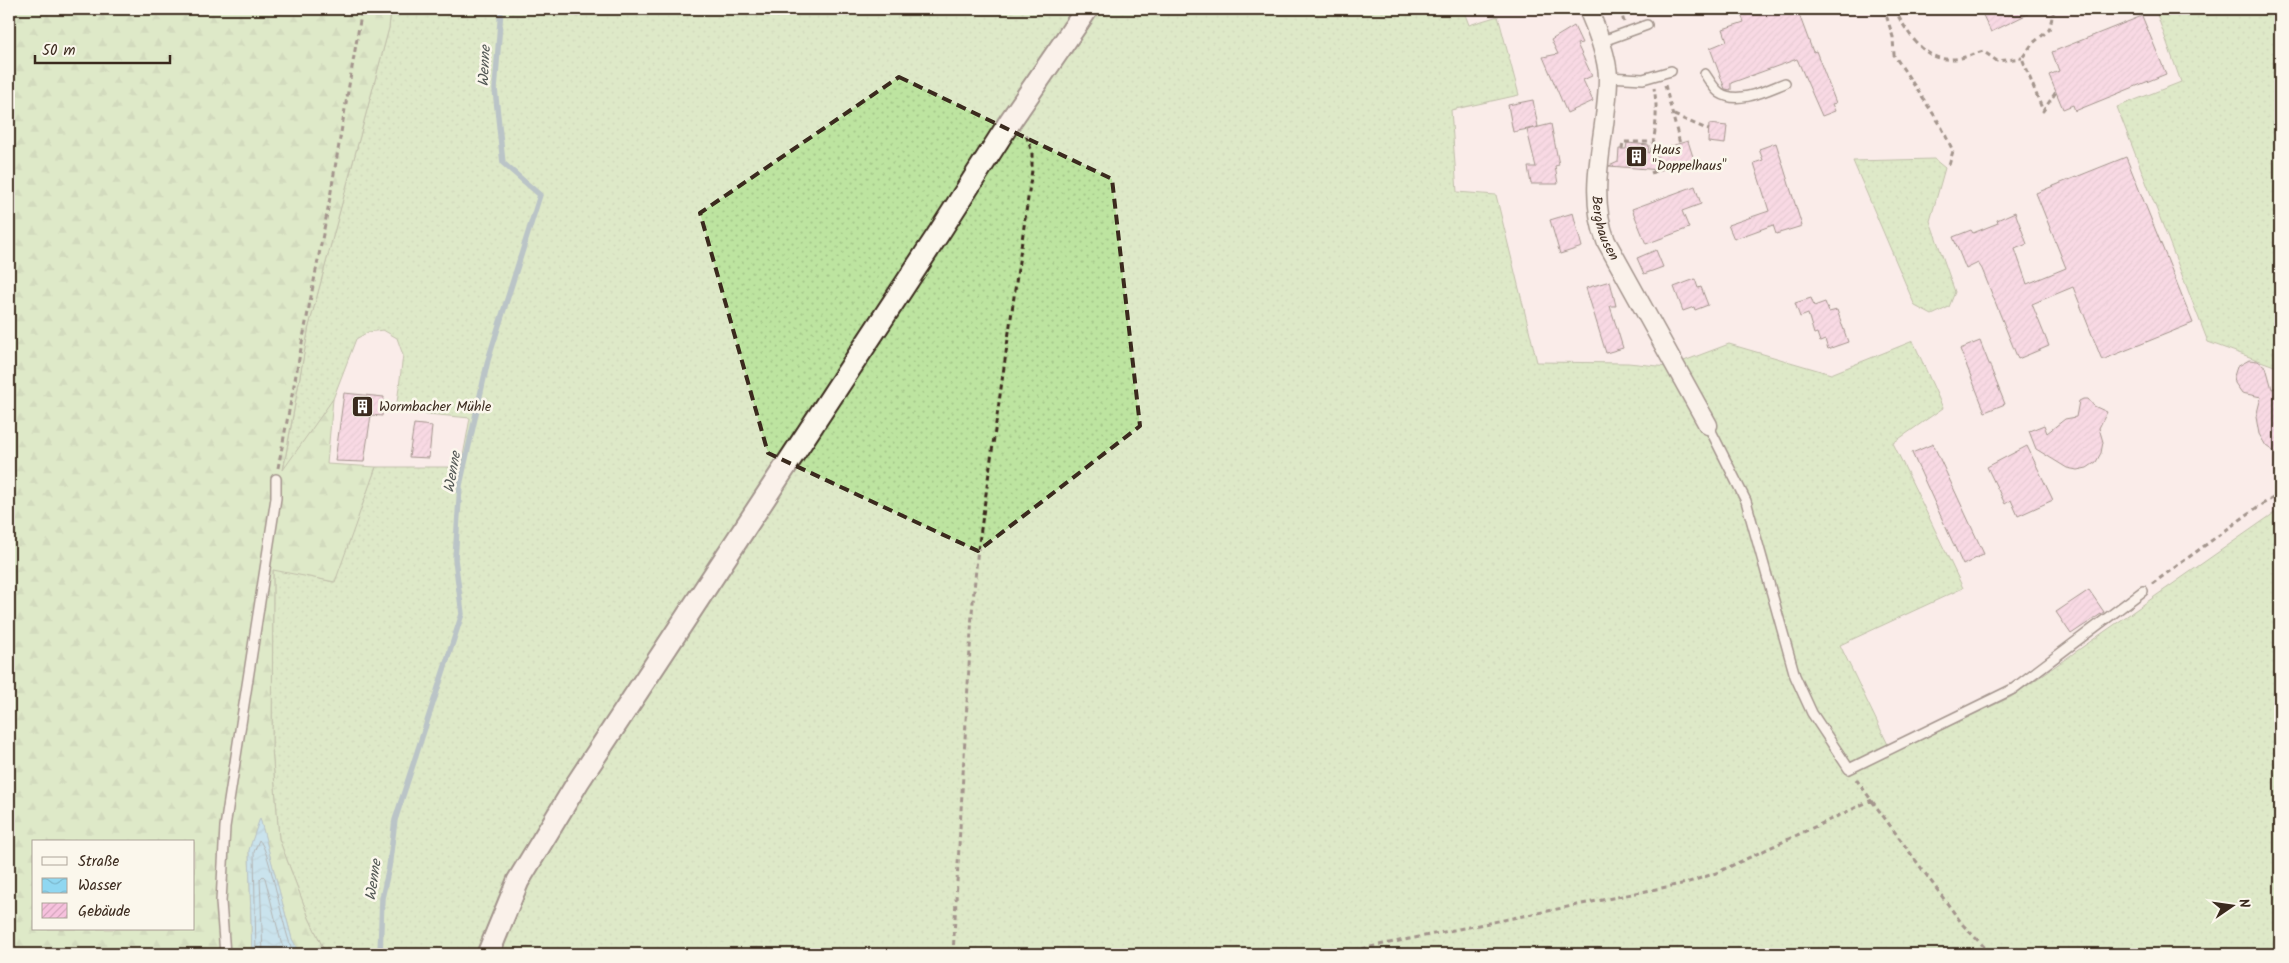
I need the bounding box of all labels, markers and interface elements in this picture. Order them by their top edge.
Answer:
scale bar [35,32,170,64]
text: 50 m [42,39,76,63]
water label: Wenne [472,44,498,87]
place label: Haus "Doppelhaus" [1652,139,1727,177]
building icon: Haus "Doppelhaus" [1624,145,1648,169]
street label: Berghausen [1585,195,1625,265]
building icon: Wormbacher Mühle [351,394,375,418]
place label: Wormbacher Mühle [379,396,492,418]
water label: Wenne [438,449,469,495]
legend [32,840,195,930]
text: Straße [78,850,120,874]
water label: Wenne [359,857,389,902]
text: Wasser [78,874,122,898]
north arrow [2206,880,2256,930]
text: N [2232,897,2255,910]
text: Gebäude [78,900,131,924]

